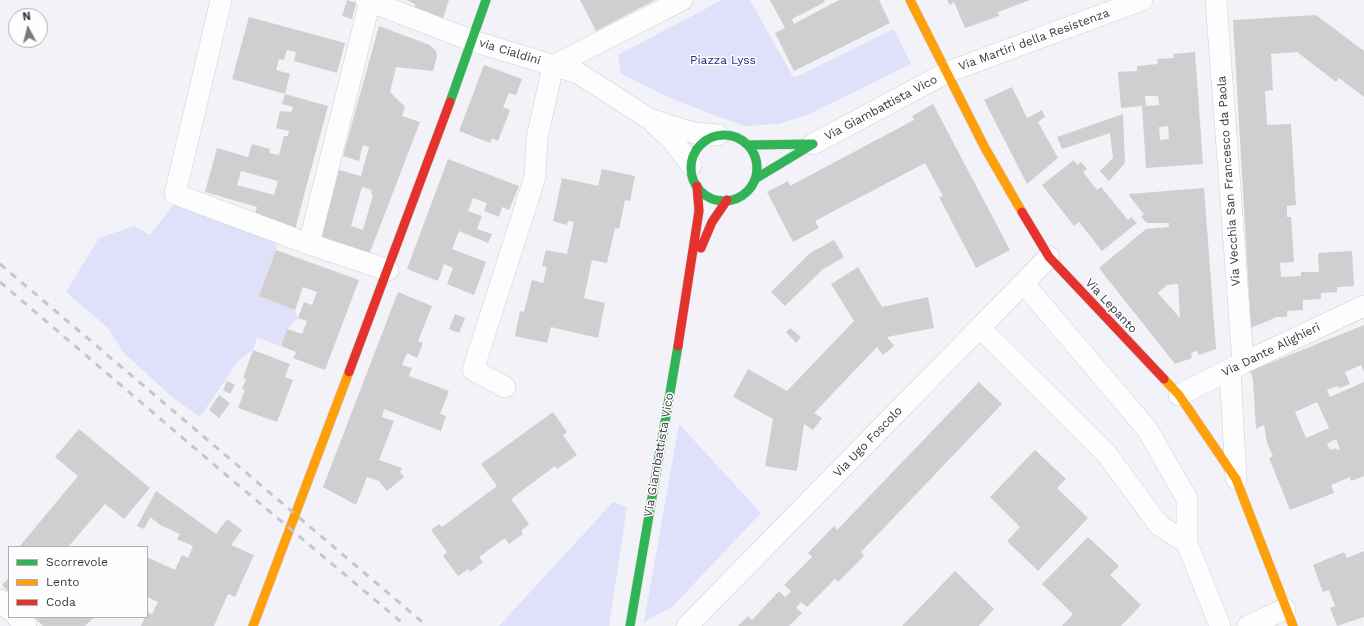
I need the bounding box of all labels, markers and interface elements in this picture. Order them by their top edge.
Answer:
street label: Via Martiri della Resistenza [957,6,1111,74]
north arrow [8,8,48,48]
text: N [22,10,31,24]
street label: via Cialdini [478,36,542,68]
park label: Piazza Lyss [690,53,756,67]
street label: Via Giambattista Vico [822,72,940,144]
street label: Via Vecchia San Francesco da Paola [1214,75,1244,287]
street label: Via Lepanto [1082,276,1140,336]
street label: Via Dante Alighieri [1220,320,1322,380]
street label: Via Giambattista Vico [641,392,677,518]
street label: Via Ugo Foscolo [831,404,905,480]
legend [8,546,148,618]
text: Scorrevole [46,555,108,569]
text: Lento [46,575,80,589]
text: Coda [46,595,76,609]

